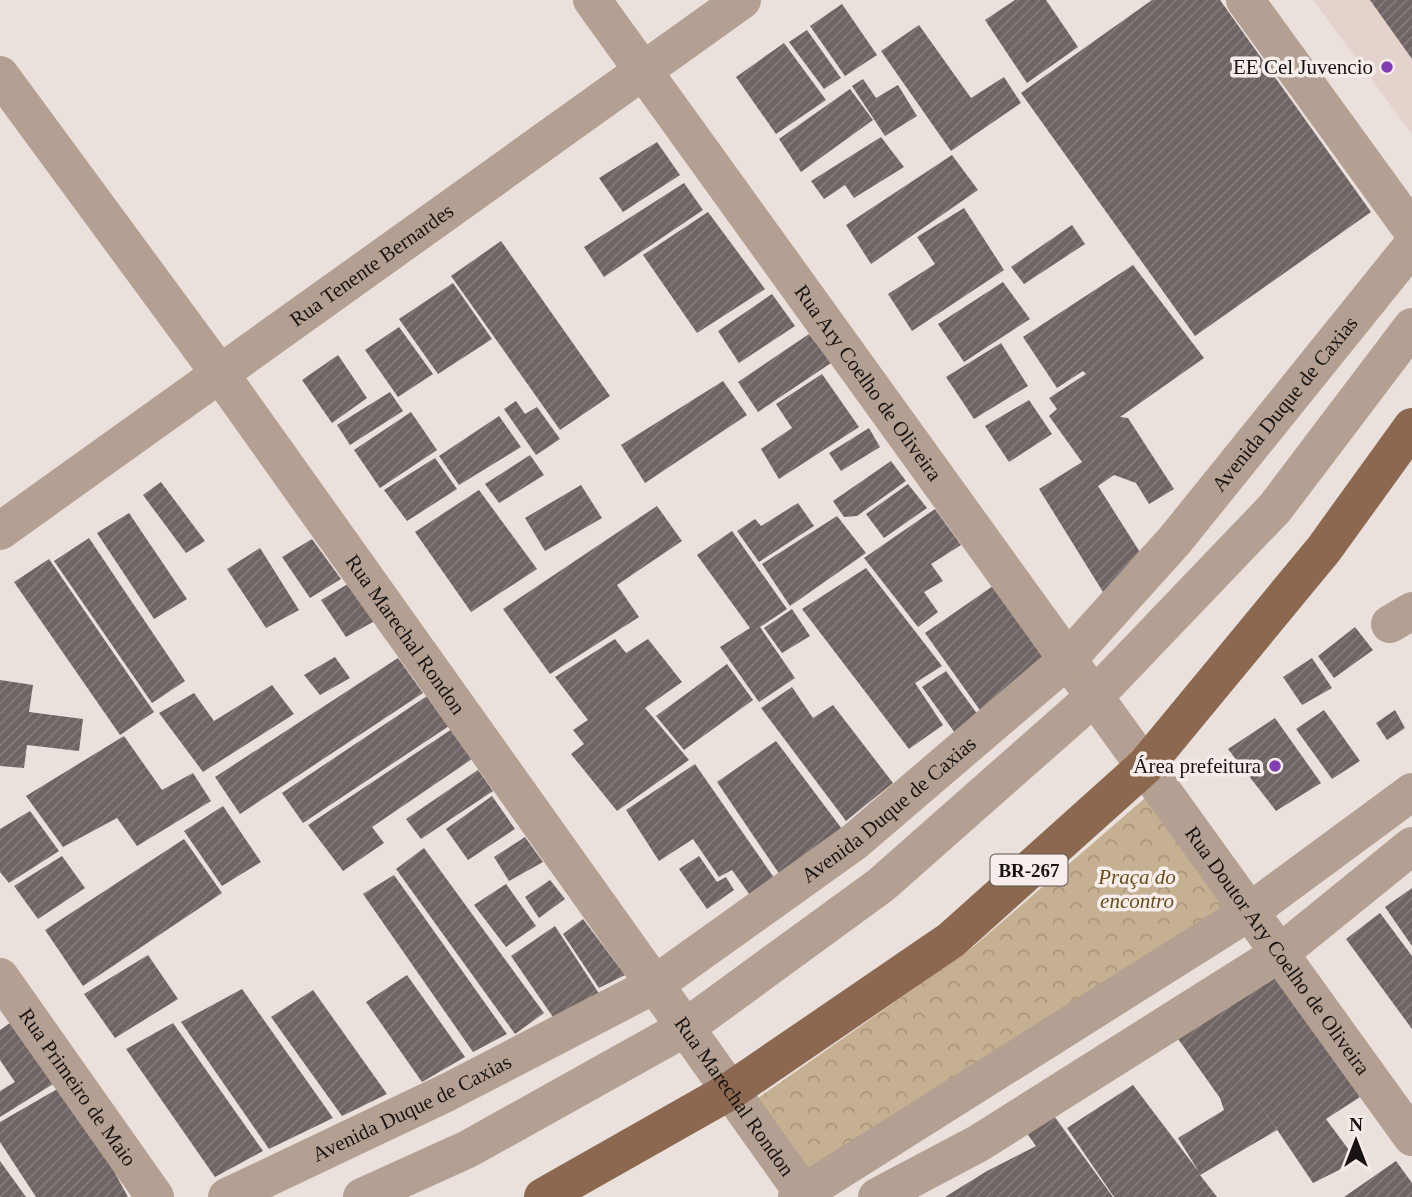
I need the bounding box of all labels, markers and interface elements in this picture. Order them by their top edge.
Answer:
place label: EE Cel Juvencio [1233,55,1373,79]
marker: EE Cel Juvencio [1379,59,1395,75]
street label: Rua Tenente Bernardes [285,198,458,332]
street label: Rua Ary Coelho de Oliveira [789,280,947,486]
street label: Avenida Duque de Caxias [1207,311,1363,497]
street label: Rua Marechal Rondon [341,550,471,719]
street label: Avenida Duque de Caxias [797,731,981,888]
place label: Área prefeitura [1133,754,1262,778]
marker: Área prefeitura [1267,758,1283,774]
street label: Rua Doutor Ary Coelho de Oliveira [1180,822,1376,1080]
road number: BR-267 [990,855,1068,886]
park label: Praça do encontro [1097,865,1176,913]
street label: Rua Primeiro de Maio [14,1004,142,1171]
street label: Rua Marechal Rondon [669,1012,800,1181]
street label: Avenida Duque de Caxias [308,1049,515,1167]
north arrow [1321,1106,1391,1176]
text: N [1349,1114,1363,1135]

